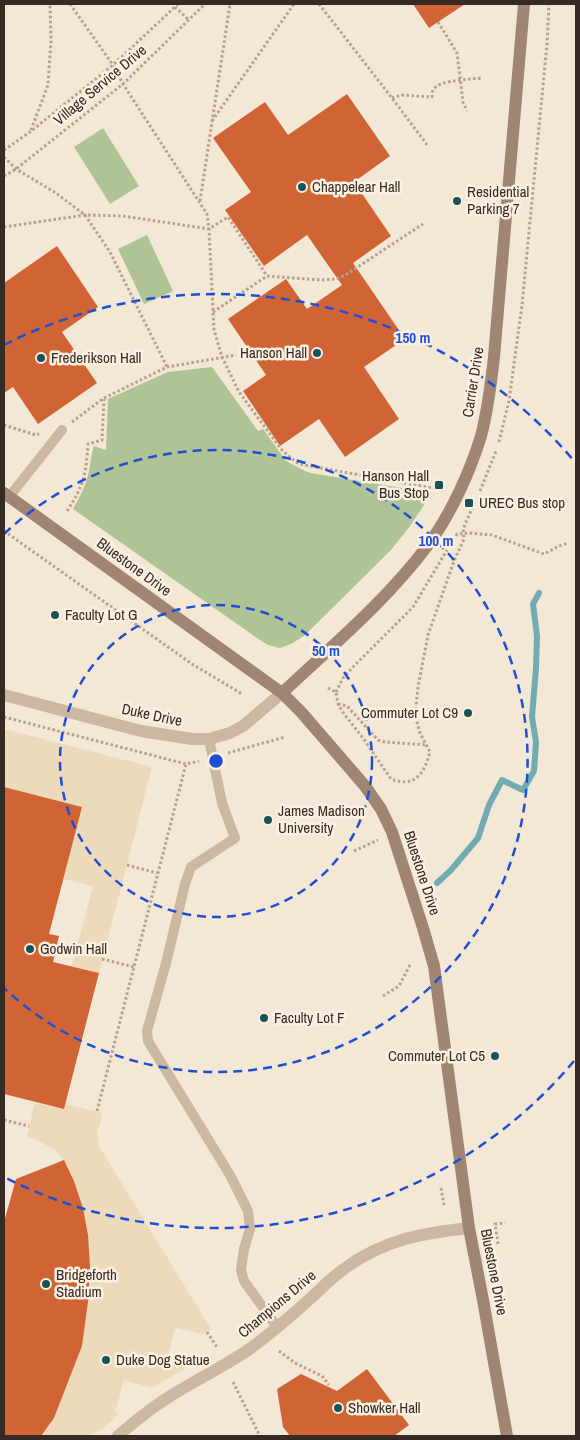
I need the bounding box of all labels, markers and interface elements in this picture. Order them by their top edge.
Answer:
street label: Village Service Drive [49,39,151,130]
place label: Chappelear Hall [312,176,400,197]
marker: Chappelear Hall [296,181,308,193]
place label: Residential Parking 7 [467,181,529,219]
marker: Residential Parking 7 [451,195,463,207]
text: 150 m [396,327,430,348]
place label: Hanson Hall [240,342,307,363]
street label: Carrier Drive [457,345,488,419]
place label: Frederikson Hall [51,347,141,368]
marker: Hanson Hall [311,347,323,359]
marker: Frederikson Hall [35,352,47,364]
place label: Hanson Hall Bus Stop [362,465,429,503]
marker: Hanson Hall Bus Stop [433,479,445,491]
place label: UREC Bus stop [479,492,565,513]
marker: UREC Bus stop [463,497,475,509]
text: 100 m [419,530,453,551]
street label: Bluestone Drive [93,532,176,601]
place label: Faculty Lot G [65,604,138,625]
marker: Faculty Lot G [49,609,61,621]
text: 50 m [312,640,340,661]
street label: Duke Drive [120,698,185,731]
place label: Commuter Lot C9 [361,702,458,723]
marker: Commuter Lot C9 [462,707,474,719]
centre of rings [207,752,225,770]
place label: James Madison University [278,800,365,838]
marker: James Madison University [262,814,274,826]
street label: Bluestone Drive [399,828,446,918]
place label: Godwin Hall [40,938,107,959]
marker: Godwin Hall [24,943,36,955]
place label: Faculty Lot F [274,1007,345,1028]
marker: Faculty Lot F [258,1012,270,1024]
place label: Commuter Lot C5 [388,1045,485,1066]
marker: Commuter Lot C5 [489,1050,501,1062]
street label: Bluestone Drive [476,1227,513,1317]
place label: Bridgeforth Stadium [56,1264,117,1302]
street label: Champions Drive [233,1265,320,1342]
marker: Bridgeforth Stadium [40,1278,52,1290]
place label: Duke Dog Statue [116,1349,210,1370]
marker: Duke Dog Statue [100,1354,112,1366]
place label: Showker Hall [348,1397,420,1418]
marker: Showker Hall [332,1402,344,1414]

